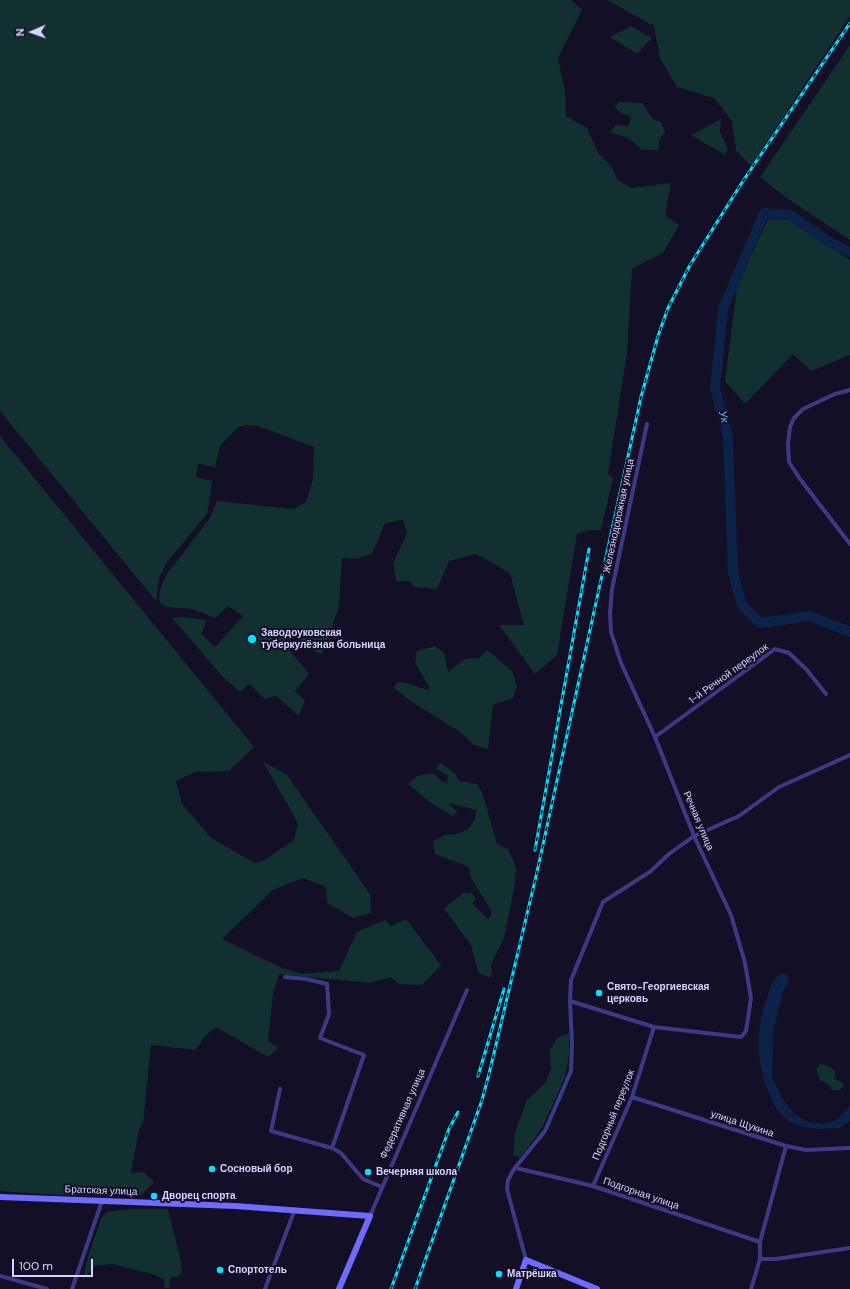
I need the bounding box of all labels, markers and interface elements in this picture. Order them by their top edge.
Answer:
north arrow [12,12,52,52]
text: N [13,28,27,37]
water label: Ук [715,410,731,424]
street label: Железнодорожная улица [601,458,637,574]
place label: Заводоуковская туберкулёзная больница [261,627,385,650]
marker: Заводоуковская туберкулёзная больница [246,633,258,645]
street label: 1-й Речной переулок [687,641,771,707]
street label: Речная улица [680,790,716,852]
place label: Свято-Георгиевская церковь [607,981,709,1004]
marker: Свято-Георгиевская церковь [594,988,604,998]
street label: Федеративная улица [378,1067,428,1161]
street label: Подгорный переулок [590,1068,638,1162]
street label: улица Щукина [709,1108,775,1140]
place label: Сосновый бор [220,1163,292,1175]
marker: Сосновый бор [207,1164,217,1174]
place label: Вечерняя школа [376,1166,457,1178]
marker: Вечерняя школа [363,1167,373,1177]
street label: Подгорная улица [601,1175,681,1213]
street label: Братская улица [64,1184,138,1198]
place label: Дворец спорта [162,1190,236,1202]
marker: Дворец спорта [149,1191,159,1201]
scale bar [14,1251,95,1277]
text: 100 m [19,1258,53,1274]
place label: Спортотель [228,1264,287,1276]
marker: Спортотель [215,1265,225,1275]
place label: Матрёшка [507,1268,556,1280]
marker: Матрёшка [494,1269,504,1279]

